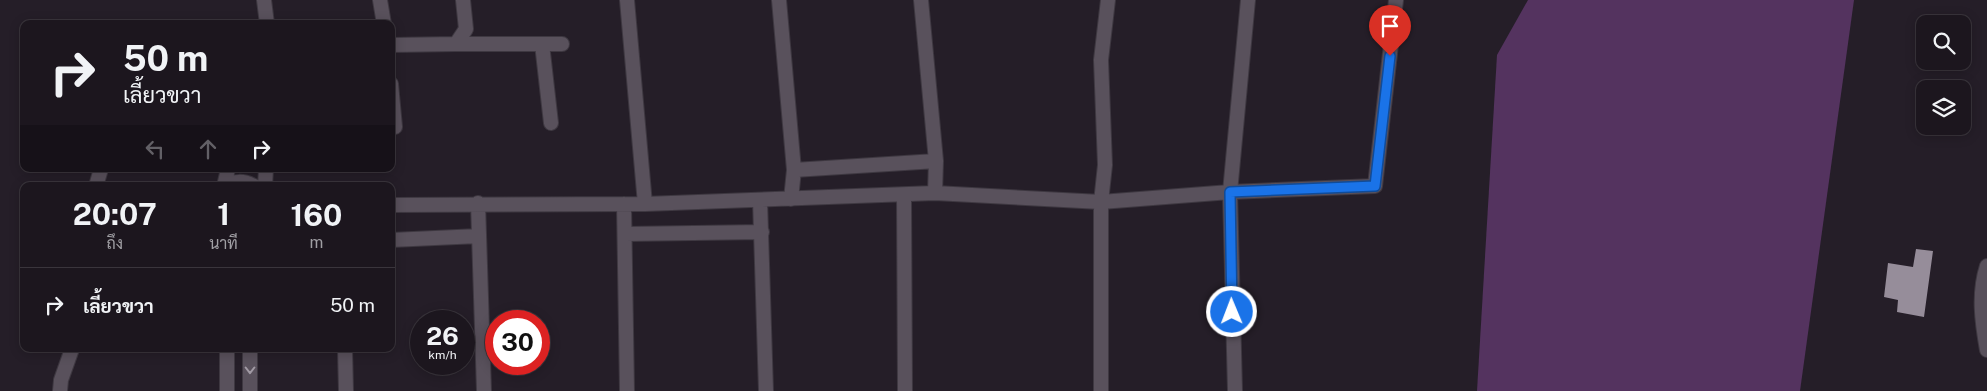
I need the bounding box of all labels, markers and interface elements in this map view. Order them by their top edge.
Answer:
pin [1369,5,1411,56]
icon: arrive [1376,12,1404,40]
map controls [1916,15,1971,135]
button: search [1916,15,1971,70]
text: 50 m [123,38,208,79]
icon: right [40,40,105,105]
button: layers [1916,80,1971,135]
text: เลี้ยวขวา [123,82,201,108]
icon: left [141,135,169,163]
icon: ahead [194,135,222,163]
icon: right [247,135,275,163]
text: 20:07 [73,196,157,232]
text: 1 [217,196,230,232]
text: 160 [290,197,342,233]
text: m [309,233,323,252]
text: ถึง [106,234,123,253]
text: นาที [209,234,238,253]
position arrow [1205,285,1257,337]
icon: right [40,291,68,319]
text: 50 m [330,294,375,316]
text: เลี้ยวขวา [83,295,154,317]
speed limit sign: 30 [485,310,550,375]
text: 26 [426,321,459,351]
text: km/h [428,348,457,362]
one-way arrow [245,366,255,374]

